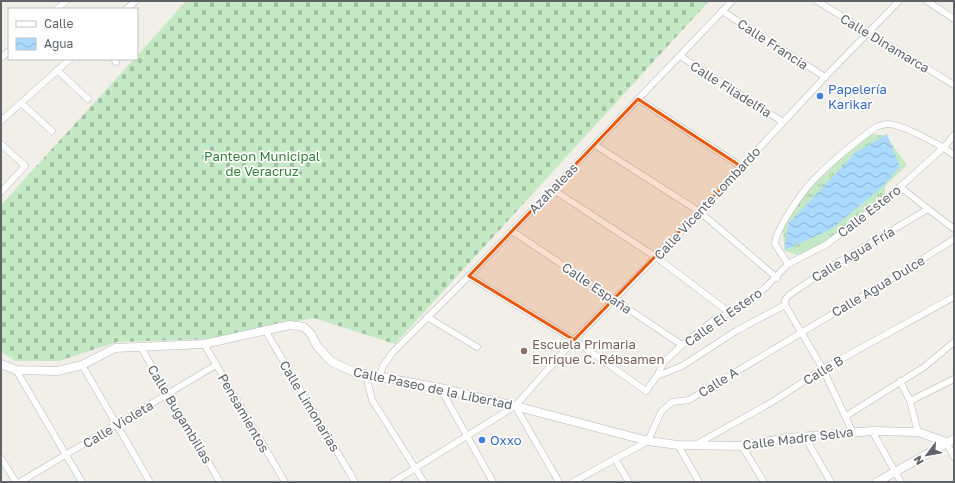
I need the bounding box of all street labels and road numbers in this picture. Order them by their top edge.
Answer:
street label: Calle Dinamarca [837,10,933,76]
street label: Calle Francia [735,15,811,73]
street label: Calle Filadelfia [687,58,775,120]
street label: Calle Vicente Lombardo [651,143,764,263]
street label: Azahaleas [525,159,581,217]
street label: Calle Estero [834,181,904,241]
street label: Calle Agua Fría [809,223,897,285]
street label: Calle Agua Dulce [829,252,927,320]
street label: Calle España [559,259,635,317]
street label: Calle El Estero [681,284,765,350]
street label: Calle B [800,352,846,388]
street label: Calle Limonarias [276,358,344,455]
street label: Calle Bugambilias [144,362,216,466]
street label: Calle Paseo de la Libertad [352,363,514,413]
street label: Calle A [695,363,741,400]
street label: Pensamientos [215,371,273,455]
street label: Calle Violeta [80,397,156,451]
street label: Calle Madre Selva [742,423,854,453]

